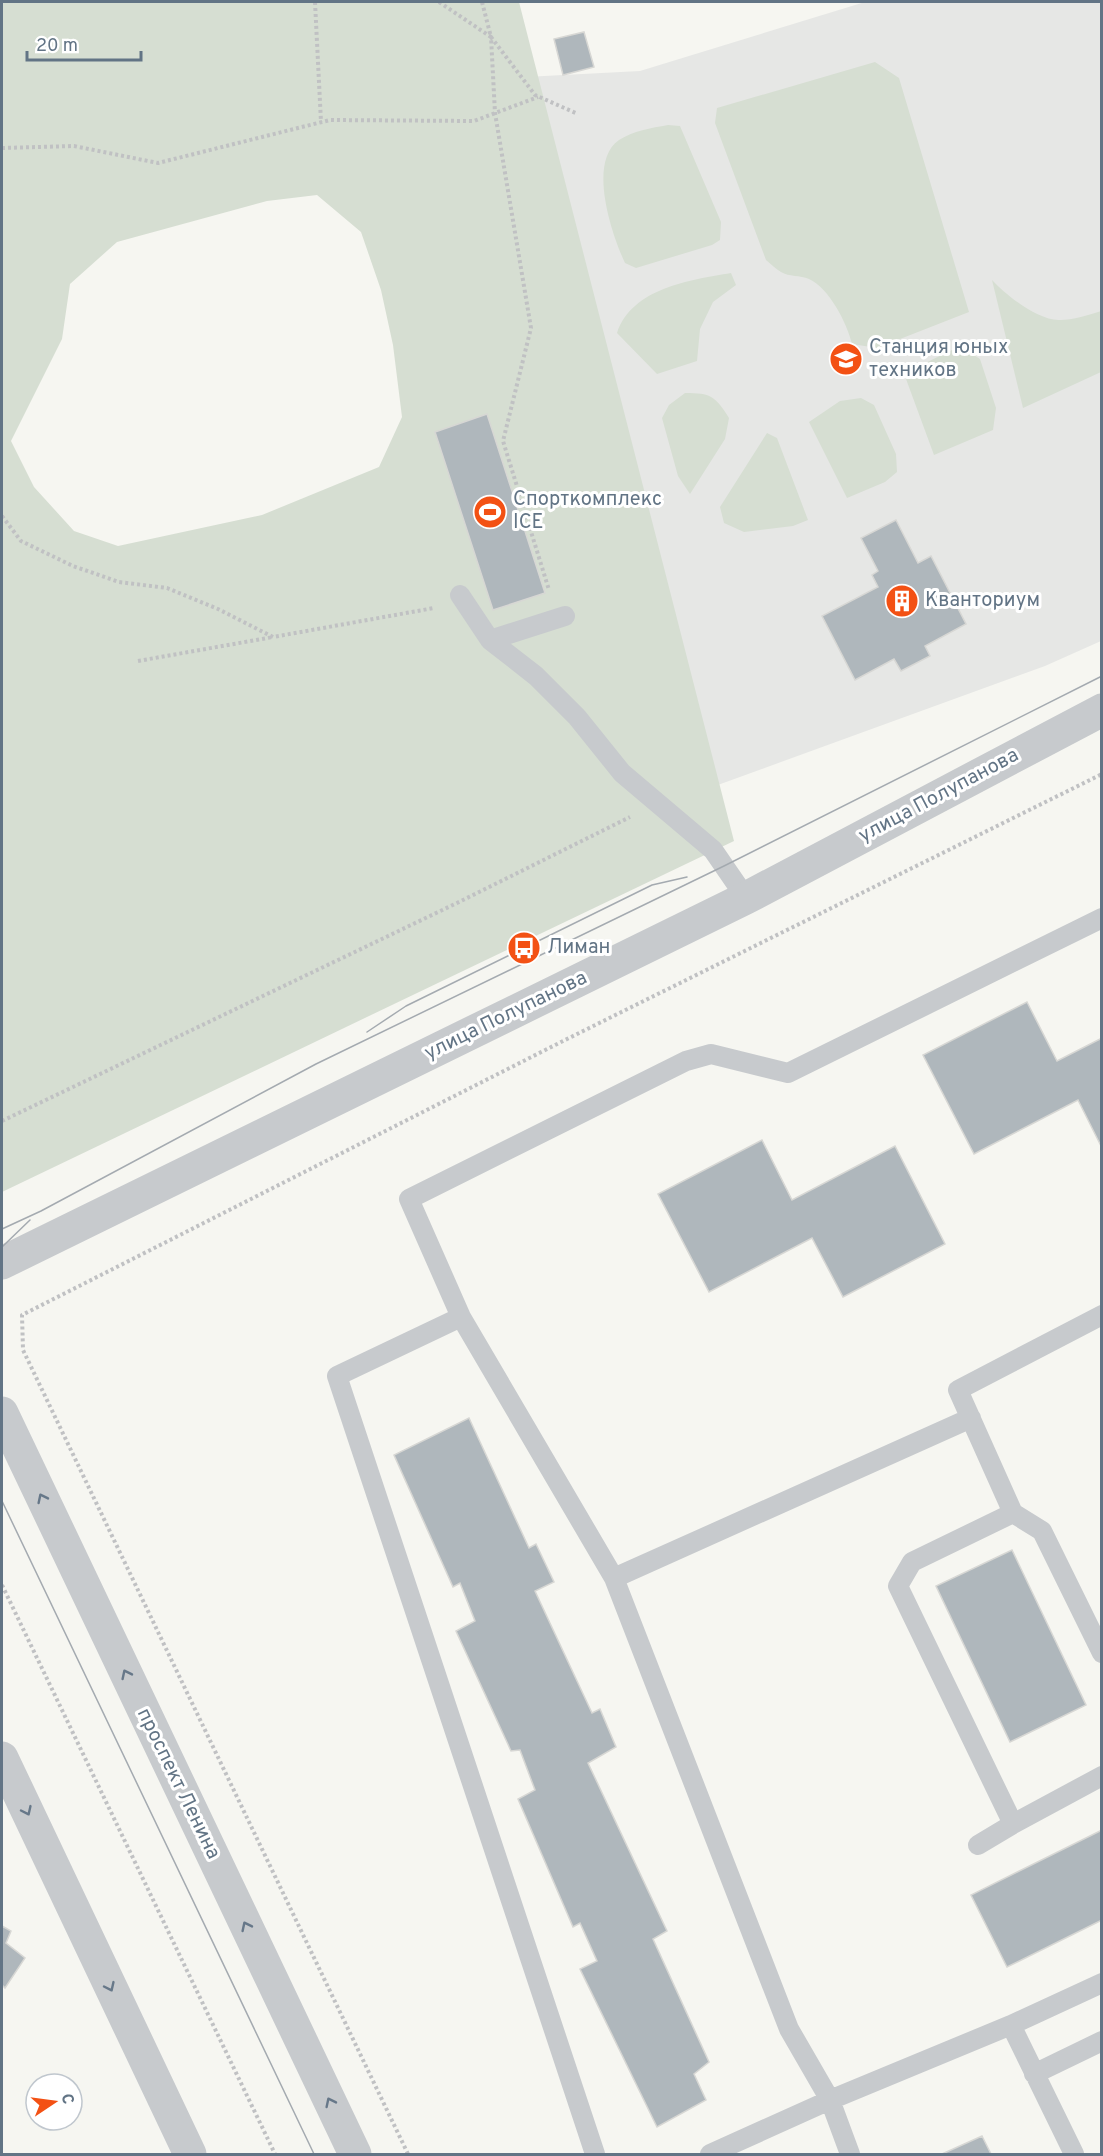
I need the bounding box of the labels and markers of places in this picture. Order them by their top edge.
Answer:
place label: Станция юных техников [869,335,1008,384]
school or university icon: Станция юных техников [828,341,864,377]
place label: Спорткомплекс ICE [513,487,662,536]
sports icon: Спорткомплекс ICE [472,494,508,530]
building icon: Кванториум [884,583,920,619]
place label: Кванториум [925,588,1040,614]
bus stop icon: Лиман [506,930,542,966]
place label: Лиман [547,935,610,961]

